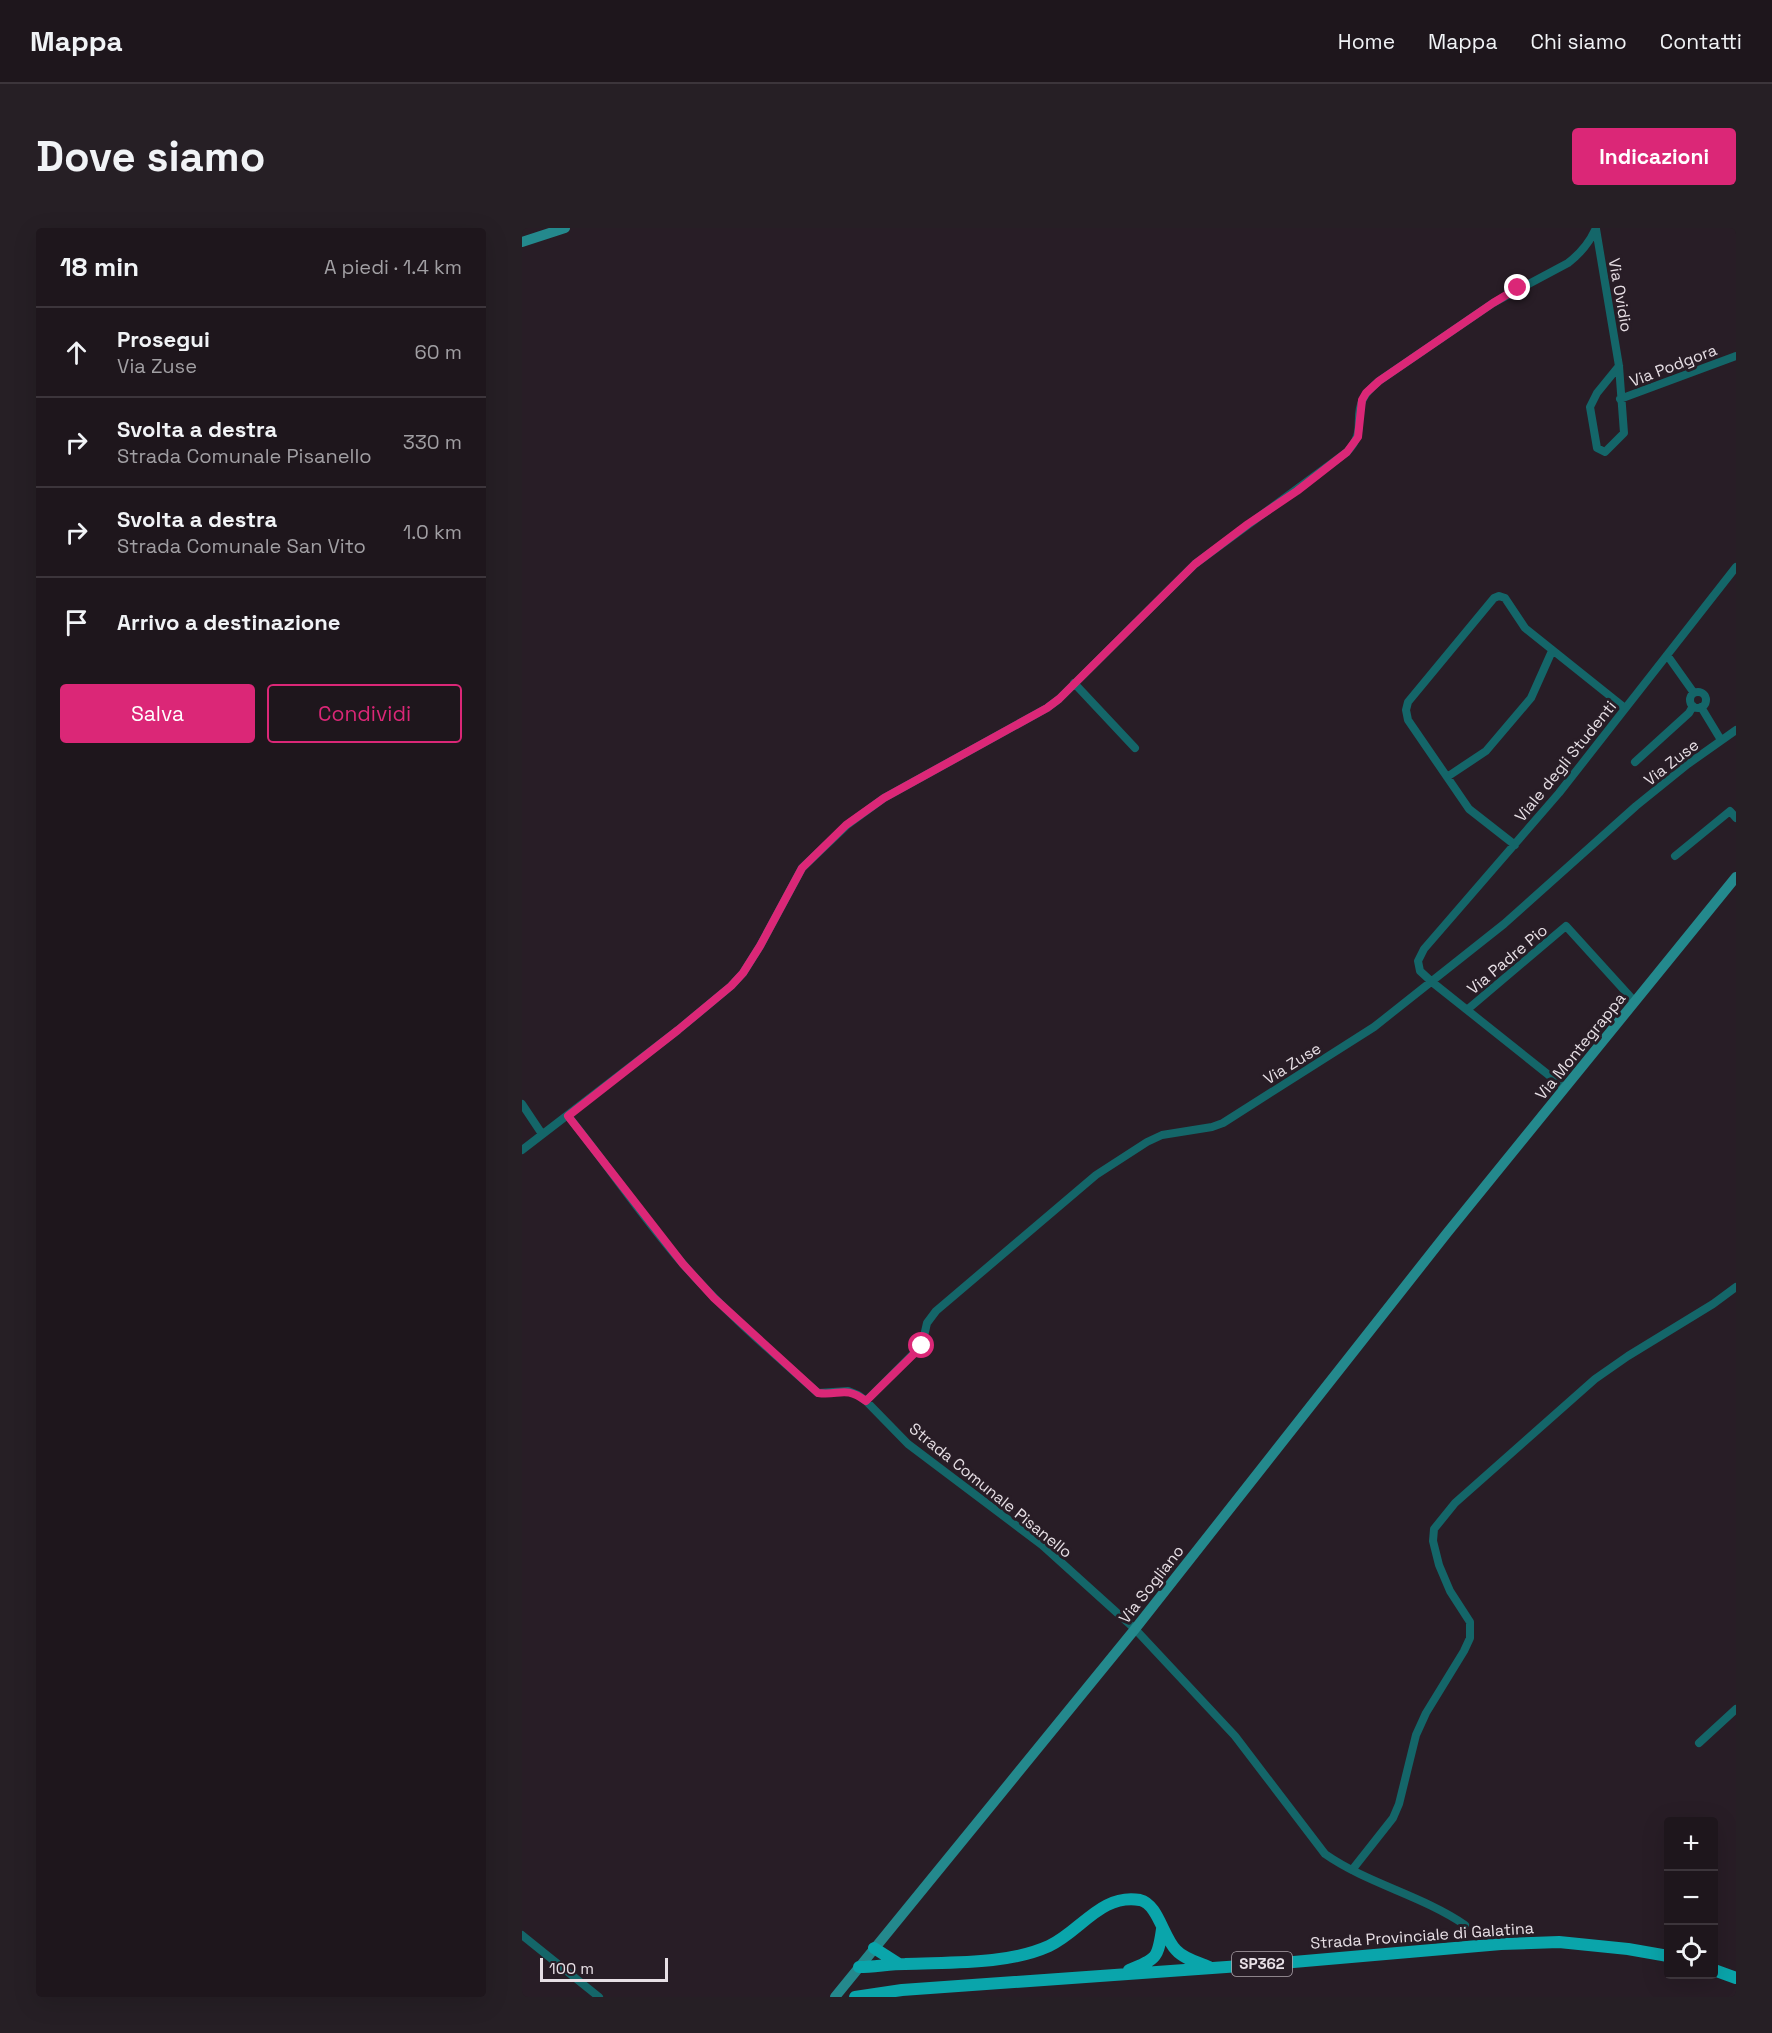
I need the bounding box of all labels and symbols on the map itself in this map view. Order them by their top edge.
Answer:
street label: Via Ovidio [1604,257,1637,334]
route end [1504,274,1530,300]
street label: Via Podgora [1627,339,1720,392]
street label: Viale degli Studenti [1510,696,1621,826]
street label: Via Zuse [1640,734,1703,790]
street label: Via Padre Pio [1463,920,1552,999]
street label: Via Montegrappa [1531,988,1630,1104]
street label: Via Zuse [1260,1038,1325,1089]
route start [908,1332,934,1358]
street label: Strada Comunale Pisanello [905,1418,1076,1563]
street label: Via Sogliano [1114,1541,1189,1628]
street label: Strada Provinciale di Galatina [1310,1917,1534,1954]
road number: SP362 [1232,1952,1292,1976]
scale bar [540,1955,668,1982]

